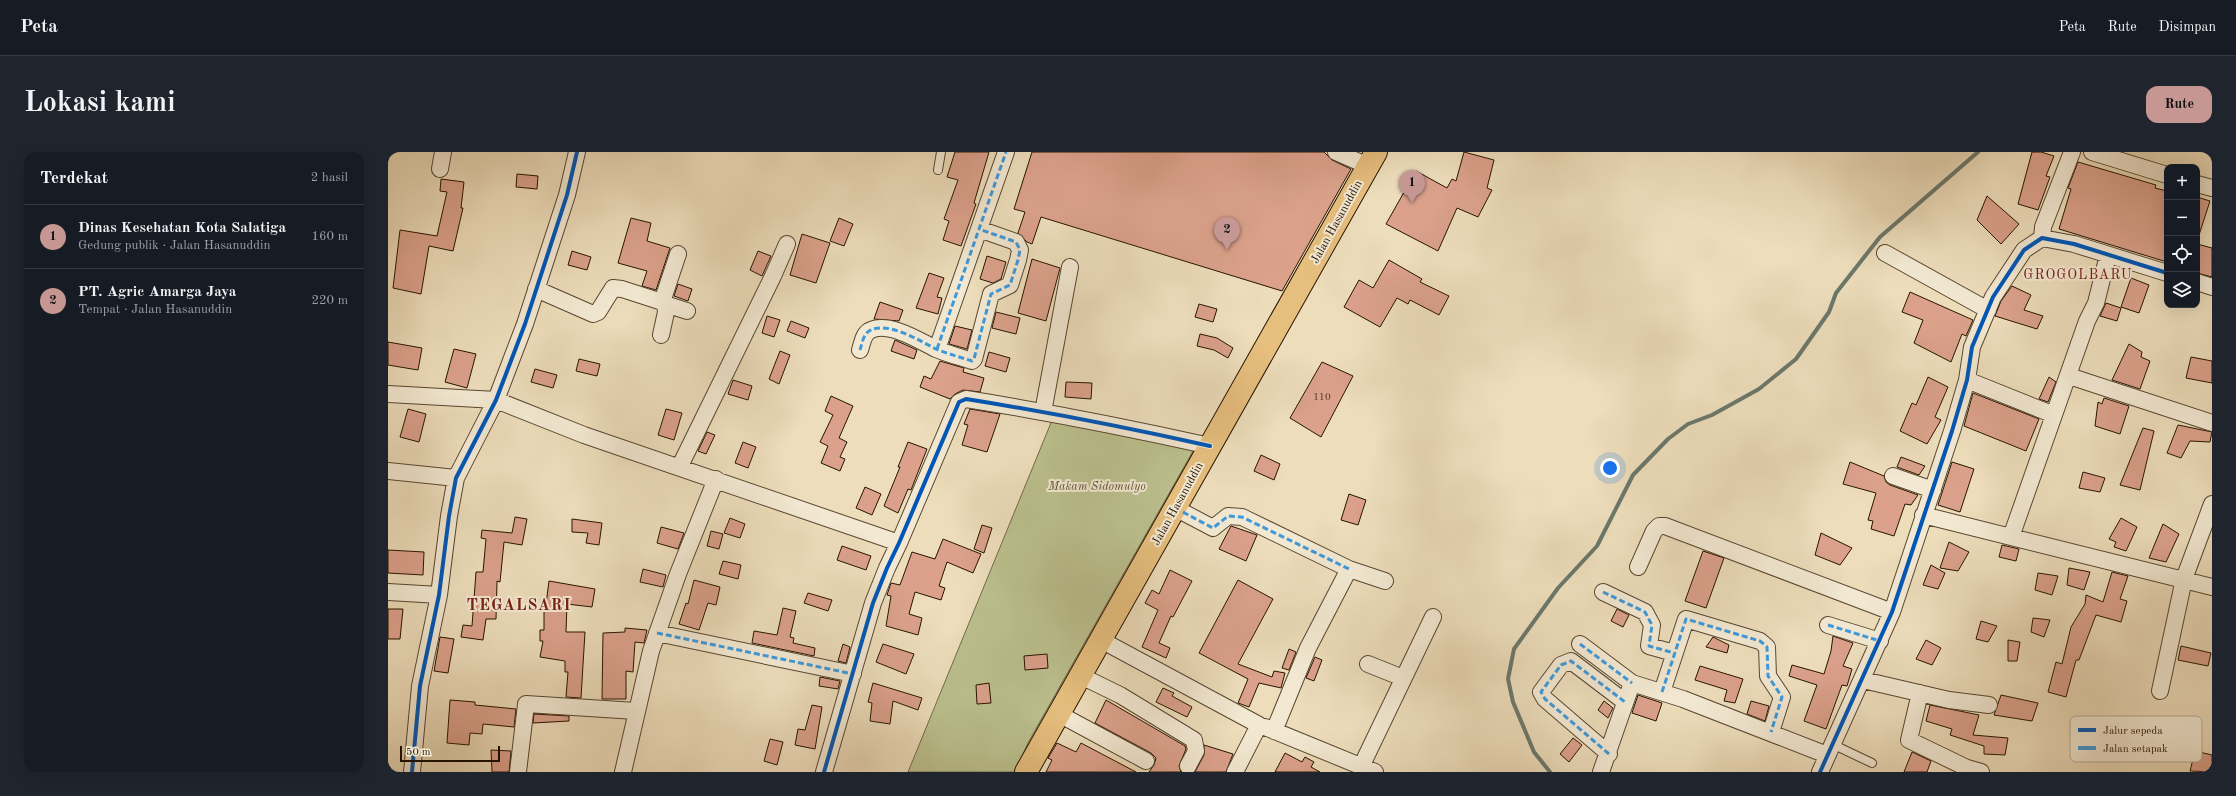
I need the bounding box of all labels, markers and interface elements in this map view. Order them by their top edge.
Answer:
text: Peta [20,18,58,37]
text: Peta [2059,20,2086,34]
text: Rute [2108,20,2137,34]
text: Disimpan [2159,20,2216,34]
button: Rute [2146,86,2212,123]
text: Lokasi kami [24,90,176,118]
map controls [2164,164,2200,308]
button: + [2164,164,2200,200]
text: Terdekat [40,170,108,187]
pin: 1 [1399,170,1425,203]
text: 2 hasil [311,171,348,184]
street label: Jalan Hasanuddin [1309,178,1365,266]
button: − [2164,200,2200,236]
pin: 2 [1214,217,1240,250]
text: Dinas Kesehatan Kota Salatiga [78,221,286,236]
text: 1 [49,230,57,243]
text: 160 m [311,230,348,243]
button: locate [2164,236,2200,272]
text: Gedung publik · Jalan Hasanuddin [78,239,271,252]
district label: GROGOLBARU [2023,268,2133,282]
button: layers [2164,272,2200,308]
text: PT. Agric Amarga Jaya [78,285,236,300]
text: 2 [49,294,57,307]
text: 220 m [311,294,348,307]
text: Tempat · Jalan Hasanuddin [78,303,232,316]
house number: 110 [1313,392,1331,402]
your location [1600,458,1620,478]
street label: Jalan Hasanuddin [1150,460,1206,548]
park label: Makam Sidomulyo [1047,481,1146,493]
district label: TEGALSARI [467,598,571,614]
legend [2070,716,2202,762]
text: Jalur sepeda [2103,726,2163,737]
scale bar [400,744,500,763]
text: Jalan setapak [2103,744,2168,755]
text: 50 m [406,747,431,758]

